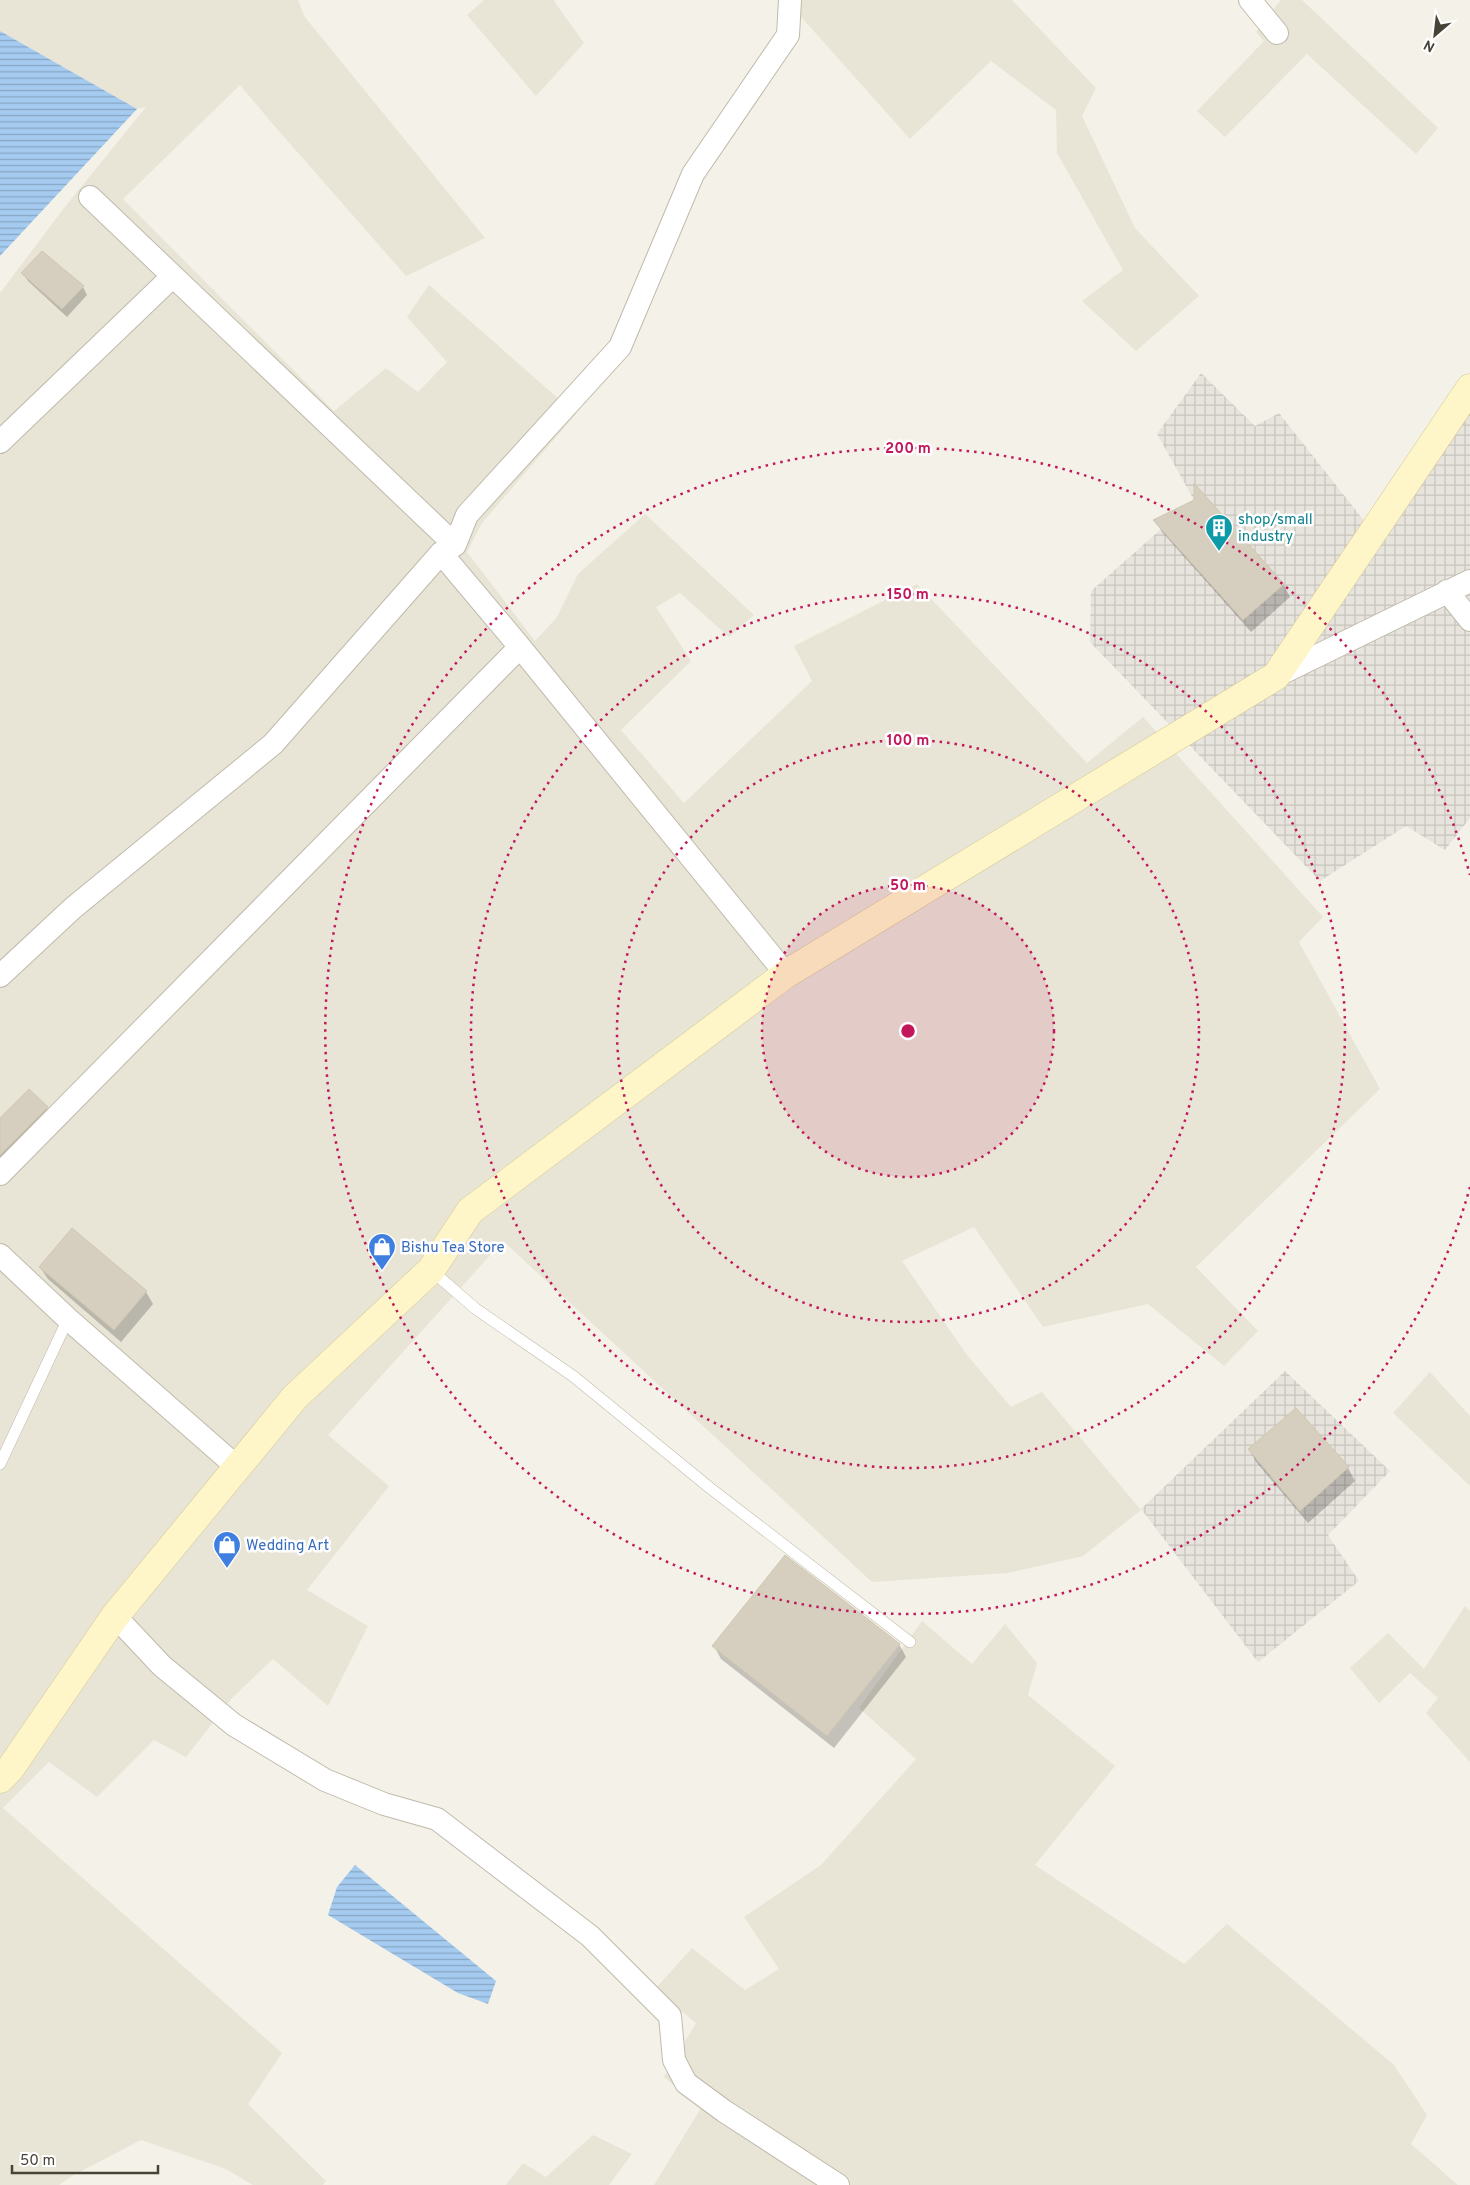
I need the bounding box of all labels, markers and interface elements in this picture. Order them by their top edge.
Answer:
north arrow [1410,10,1460,60]
text: N [1421,35,1438,55]
text: 200 m [885,440,931,459]
place label: shop/small industry [1238,511,1313,547]
building icon: shop/small industry [1204,513,1234,552]
text: 150 m [887,586,929,605]
text: 100 m [887,732,929,751]
text: 50 m [890,877,926,896]
centre of rings [899,1022,917,1040]
shop icon: Bishu Tea Store [367,1232,397,1271]
place label: Bishu Tea Store [401,1239,504,1258]
shop icon: Wedding Art [212,1530,242,1569]
place label: Wedding Art [246,1537,329,1556]
scale bar [12,2142,159,2174]
text: 50 m [20,2152,55,2171]

